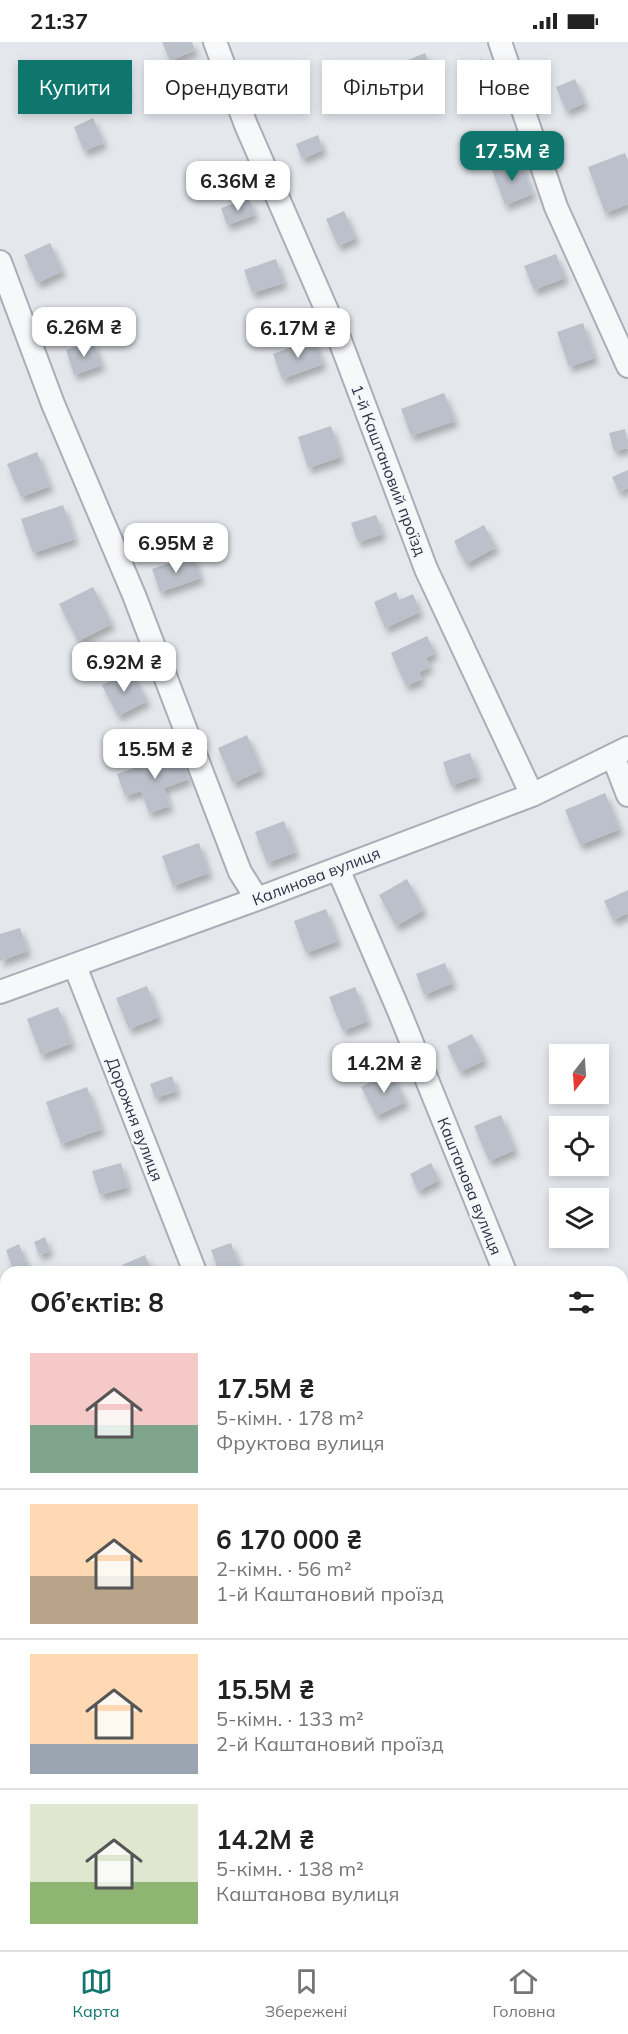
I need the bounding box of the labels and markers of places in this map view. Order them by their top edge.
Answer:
pin: 17.5M ₴ [457,131,567,182]
pin: 6.36M ₴ [183,161,293,212]
pin: 6.26M ₴ [29,307,139,358]
pin: 6.17M ₴ [243,308,353,359]
pin: 6.95M ₴ [121,523,231,574]
pin: 6.92M ₴ [69,642,179,693]
pin: 15.5M ₴ [100,729,210,780]
pin: 14.2M ₴ [329,1043,439,1094]

